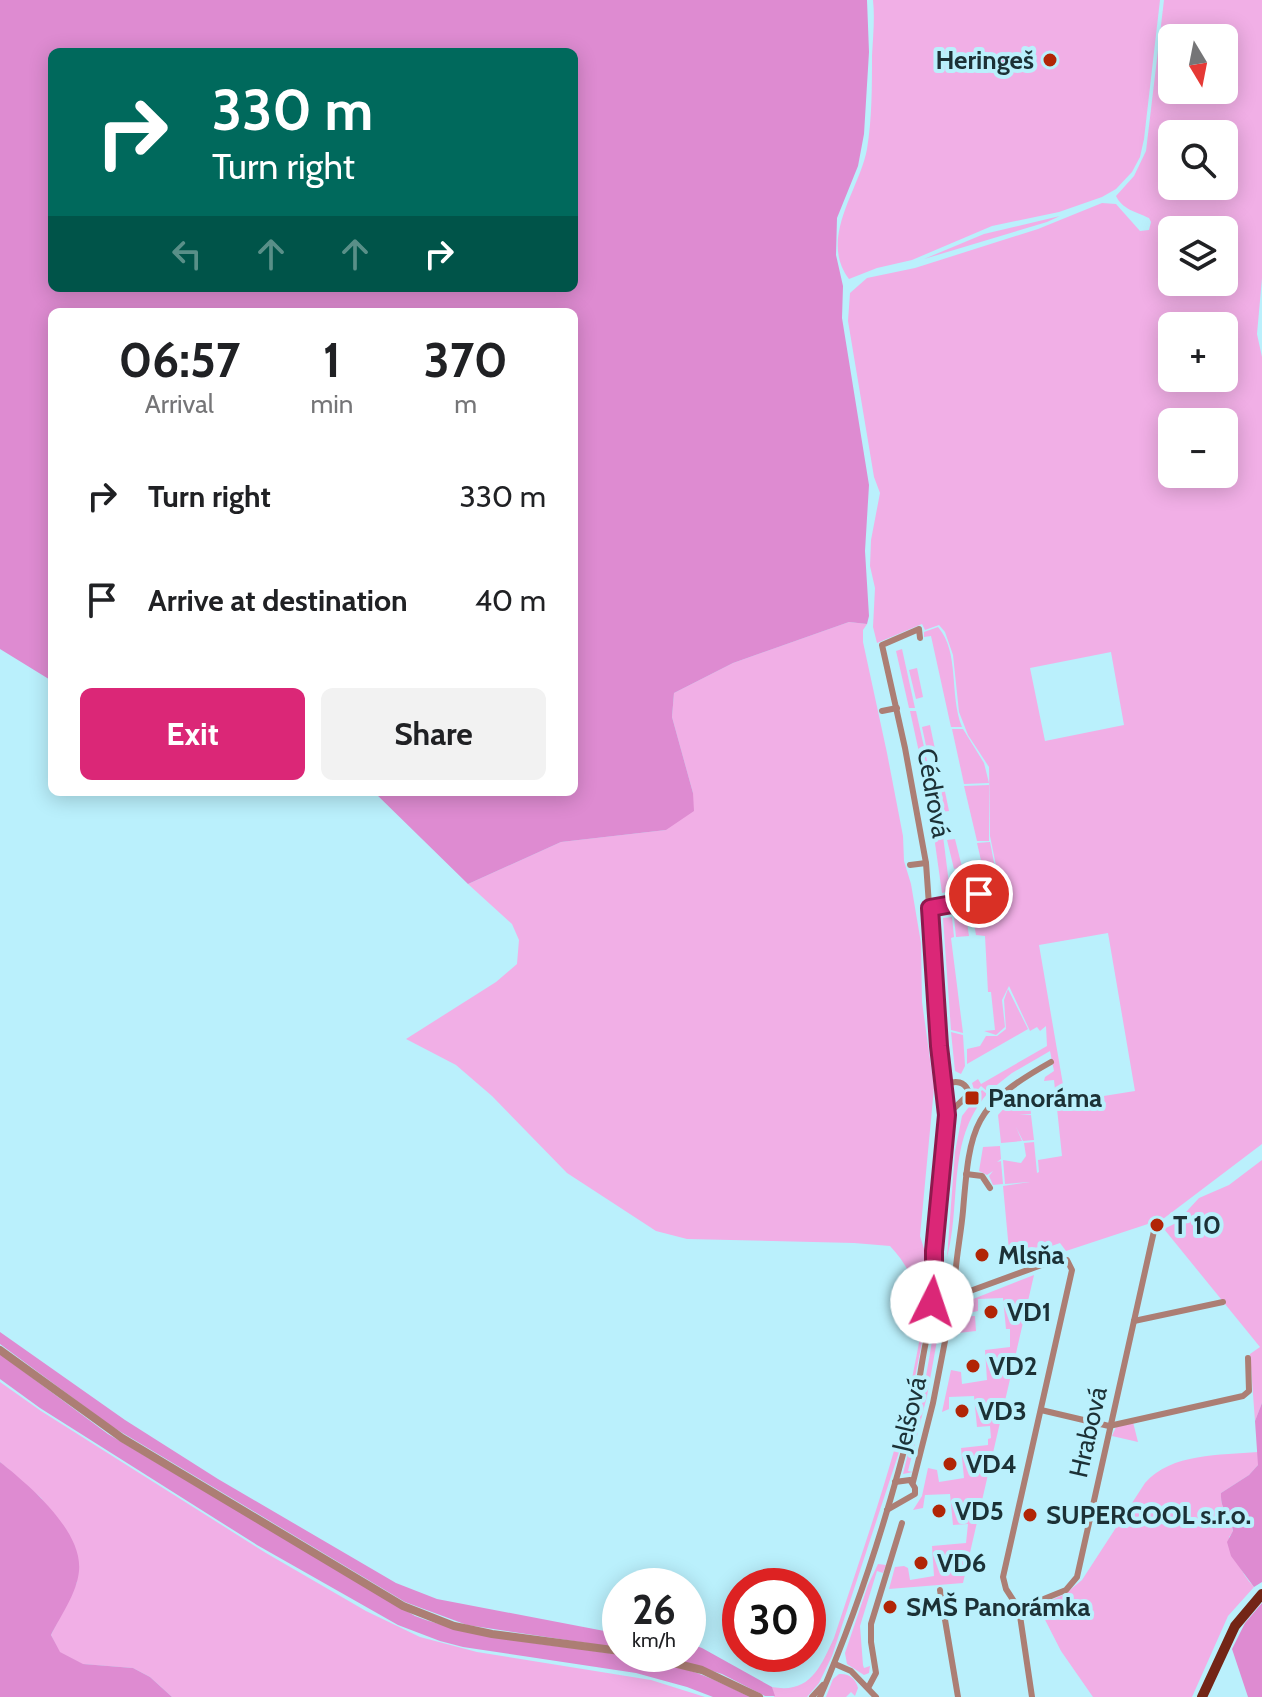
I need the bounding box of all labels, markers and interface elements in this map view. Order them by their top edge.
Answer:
north arrow [1158,24,1238,104]
map controls [1158,24,1238,488]
place label: Heringeš [936,44,1034,76]
marker: Heringeš [1041,51,1059,69]
text: 330 m [212,76,373,144]
icon: right [80,80,184,184]
button: search [1158,120,1238,200]
text: Turn right [212,144,355,188]
button: layers [1158,216,1238,296]
icon: left [165,232,209,276]
icon: ahead [249,232,293,276]
icon: ahead [333,232,377,276]
icon: right [417,232,461,276]
button: + [1158,312,1238,392]
text: 06:57 [118,331,240,389]
text: 1 [323,331,341,389]
text: 370 [424,331,508,389]
text: Arrival [145,388,214,420]
text: min [311,388,353,420]
text: m [454,388,477,420]
button: − [1158,408,1238,488]
icon: right [80,474,124,518]
text: Turn right [148,478,271,515]
text: 330 m [460,478,546,515]
icon: arrive [80,578,124,622]
text: Arrive at destination [148,582,408,619]
text: 40 m [475,582,546,619]
button: Exit [80,688,305,780]
button: Share [321,688,546,780]
street label: Cédrová [910,746,958,841]
pin [945,860,1013,928]
icon: arrive [957,872,1001,916]
place label: Panoráma [988,1082,1102,1114]
marker: Panoráma [963,1089,981,1107]
place label: T 10 [1173,1209,1221,1241]
marker: T 10 [1148,1216,1166,1234]
place label: Mlsňa [998,1239,1065,1271]
marker: Mlsňa [973,1246,991,1264]
position arrow [890,1260,974,1344]
place label: VD1 [1007,1296,1051,1328]
marker: VD1 [982,1303,1000,1321]
place label: VD2 [989,1350,1038,1382]
marker: VD2 [964,1357,982,1375]
street label: Jelšová [885,1373,933,1455]
street label: Hrabová [1062,1383,1114,1481]
place label: VD3 [978,1395,1027,1427]
marker: VD3 [953,1402,971,1420]
place label: VD4 [966,1448,1017,1480]
marker: VD4 [941,1455,959,1473]
place label: VD5 [955,1495,1004,1527]
place label: SUPERCOOL s.r.o. [1046,1499,1251,1531]
marker: VD5 [930,1502,948,1520]
marker: SUPERCOOL s.r.o. [1021,1506,1039,1524]
place label: VD6 [937,1547,986,1579]
marker: VD6 [912,1554,930,1572]
speed limit sign: 30 [722,1568,826,1672]
text: 26 [632,1585,676,1634]
place label: SMŠ Panorámka [906,1591,1090,1623]
marker: SMŠ Panorámka [881,1598,899,1616]
text: km/h [632,1628,676,1652]

